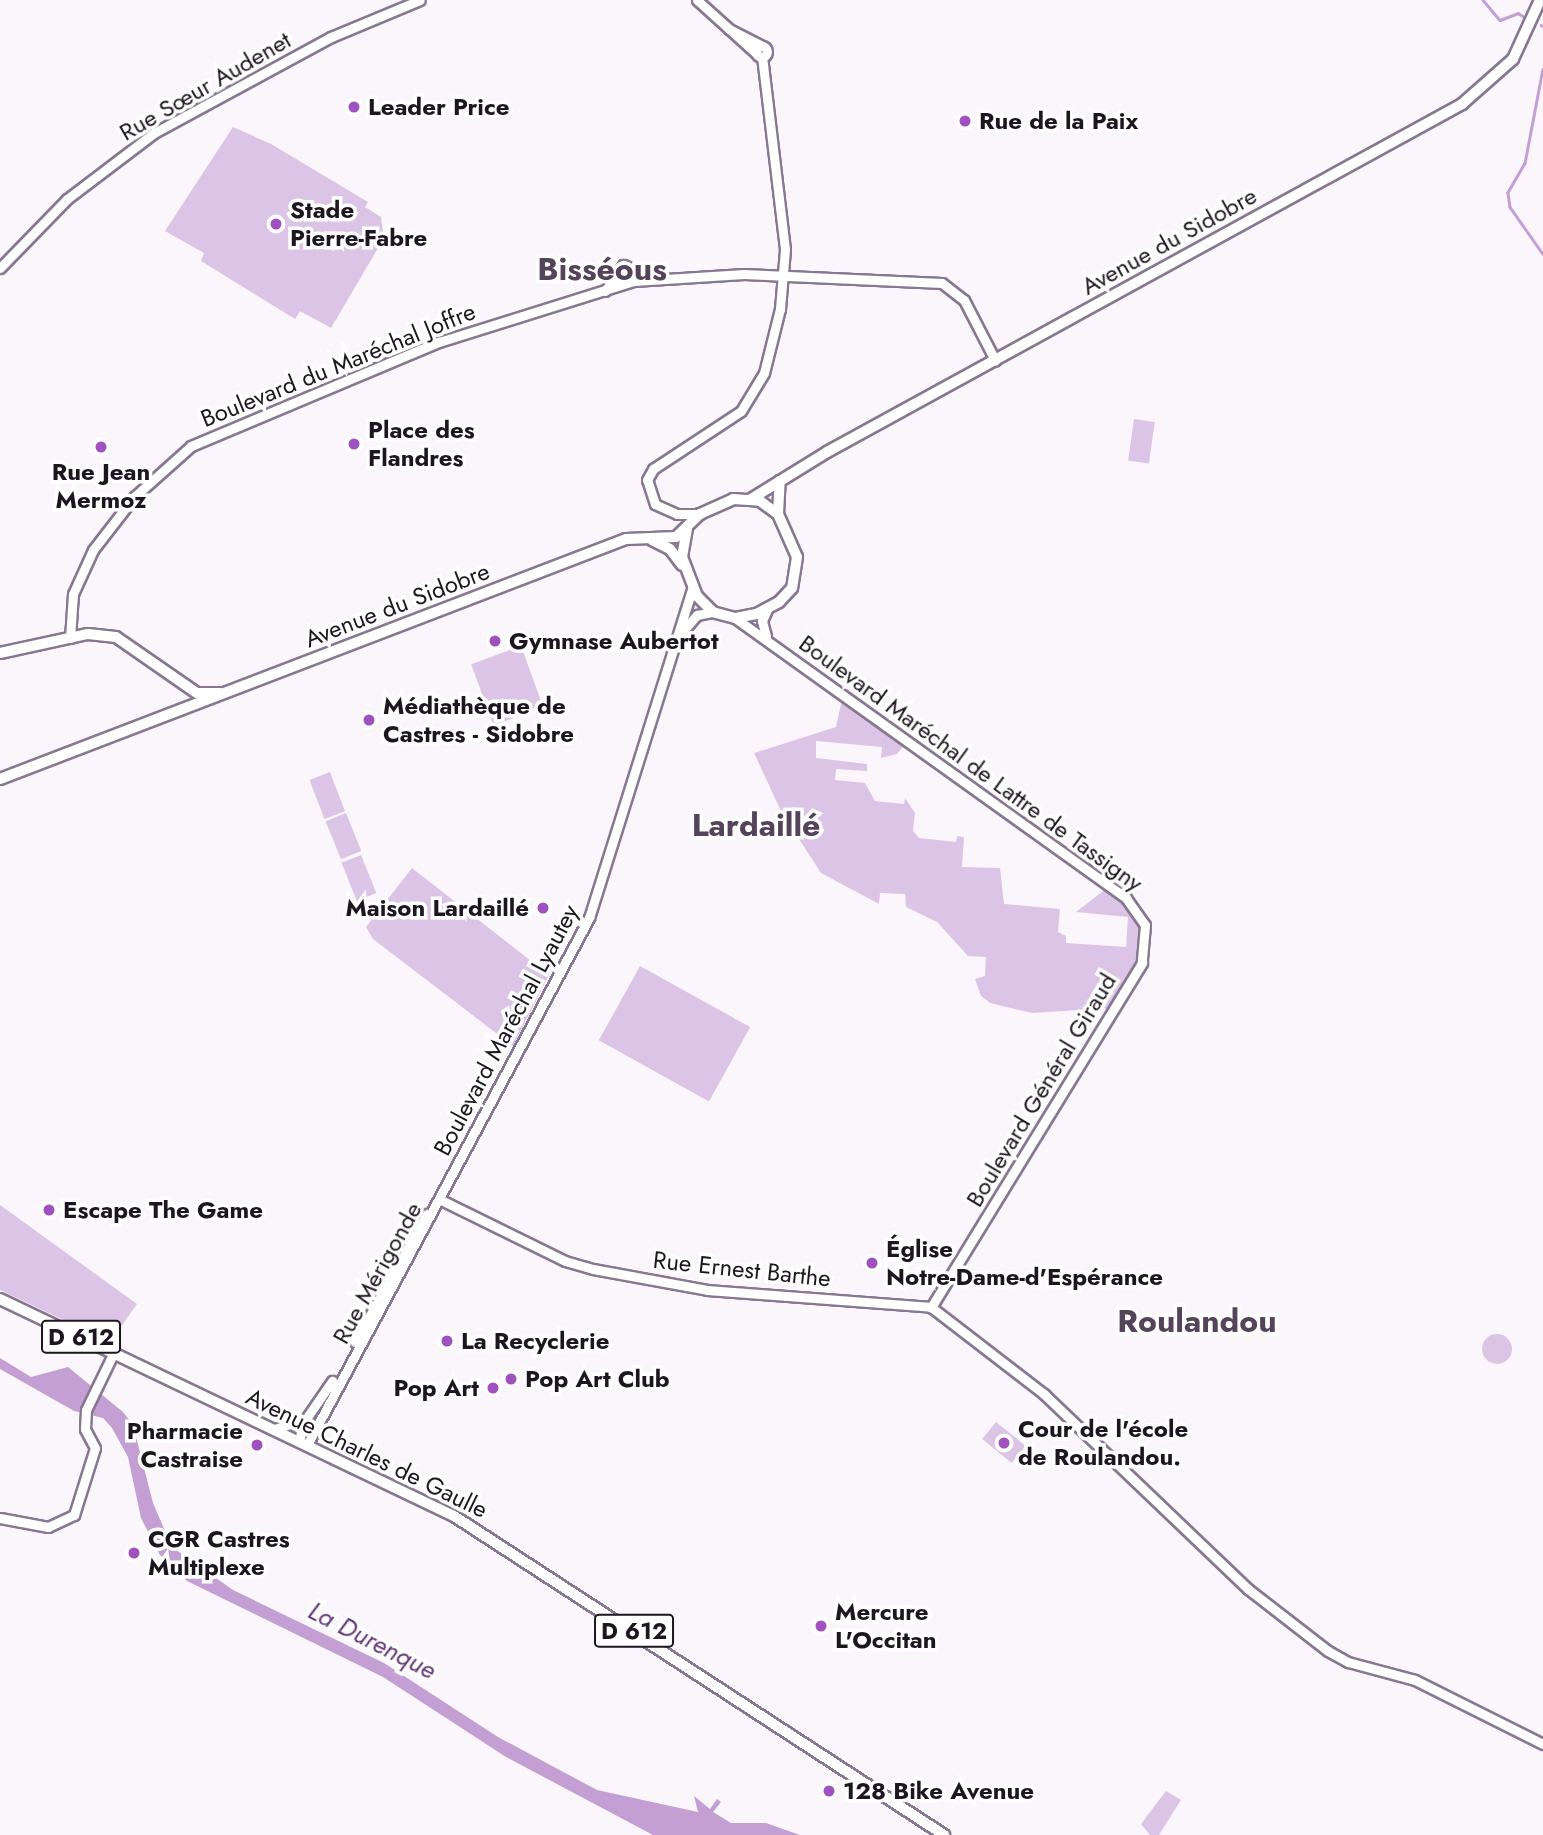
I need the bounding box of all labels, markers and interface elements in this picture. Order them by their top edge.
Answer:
street label: Rue Sœur Audenet [114,25,296,147]
place label: Leader Price [368,93,510,121]
marker: Leader Price [346,99,362,115]
place label: Rue de la Paix [979,107,1138,135]
marker: Rue de la Paix [957,113,973,129]
street label: Avenue du Sidobre [1077,181,1261,301]
place label: Stade Pierre-Fabre [290,196,427,252]
marker: Stade Pierre-Fabre [268,216,284,232]
district label: Bisséous [537,250,667,288]
street label: Boulevard du Maréchal Joffre [196,297,480,433]
place label: Place des Flandres [368,416,475,472]
marker: Place des Flandres [346,436,362,452]
marker: Rue Jean Mermoz [93,439,109,455]
place label: Rue Jean Mermoz [52,458,150,514]
street label: Avenue du Sidobre [301,557,493,653]
place label: Gymnase Aubertot [509,627,719,655]
street label: Boulevard Maréchal de Lattre de Tassigny [794,629,1148,897]
marker: Gymnase Aubertot [487,633,503,649]
place label: Médiathèque de Castres - Sidobre [383,692,574,748]
marker: Médiathèque de Castres - Sidobre [361,712,377,728]
district label: Lardaillé [692,806,820,844]
place label: Maison Lardaillé [345,894,529,922]
street label: Boulevard Maréchal Lyautey [428,900,584,1160]
marker: Maison Lardaillé [535,900,551,916]
street label: Boulevard Général Giraud [960,968,1122,1212]
place label: Escape The Game [63,1196,263,1224]
street label: Rue Mérigonde [326,1197,428,1349]
marker: Escape The Game [41,1202,57,1218]
place label: Église Notre-Dame-d'Espérance [886,1235,1163,1291]
street label: Rue Ernest Barthe [652,1245,832,1293]
marker: Église Notre-Dame-d'Espérance [864,1255,880,1271]
district label: Roulandou [1117,1302,1277,1340]
road number: D 612 [41,1318,121,1356]
place label: La Recyclerie [461,1327,609,1355]
marker: La Recyclerie [439,1333,455,1349]
place label: Pop Art Club [525,1365,670,1393]
marker: Pop Art Club [503,1371,519,1387]
place label: Pop Art [393,1374,479,1402]
marker: Pop Art [485,1380,501,1396]
street label: Avenue Charles de Gaulle [242,1382,492,1524]
place label: Cour de l'école de Roulandou. [1018,1415,1188,1471]
place label: Pharmacie Castraise [127,1417,243,1473]
marker: Cour de l'école de Roulandou. [996,1435,1012,1451]
marker: Pharmacie Castraise [249,1437,265,1453]
place label: CGR Castres Multiplexe [148,1525,290,1581]
marker: CGR Castres Multiplexe [126,1545,142,1561]
water label: La Durenque [303,1596,441,1686]
place label: Mercure L'Occitan [835,1598,937,1654]
road number: D 612 [594,1612,674,1650]
marker: Mercure L'Occitan [813,1618,829,1634]
place label: 128 Bike Avenue [843,1777,1034,1805]
marker: 128 Bike Avenue [821,1783,837,1799]

